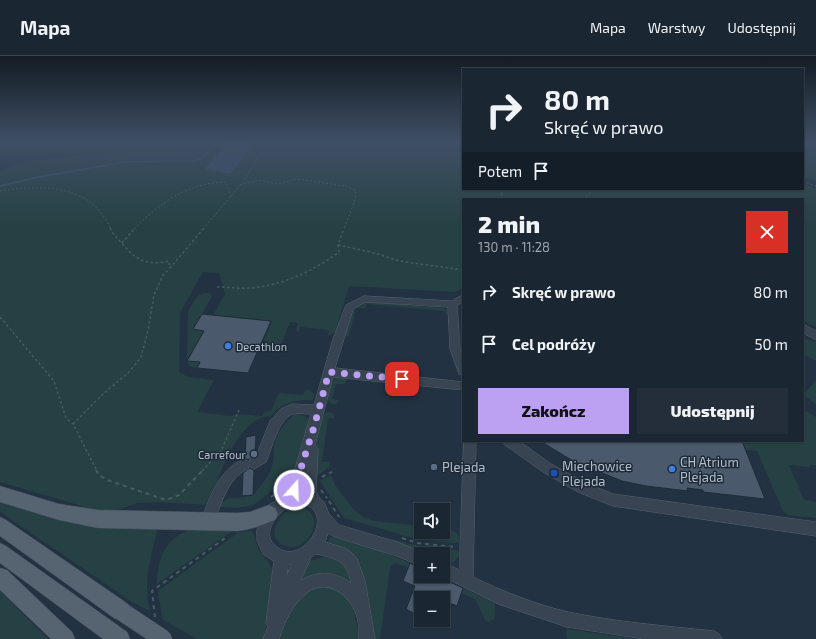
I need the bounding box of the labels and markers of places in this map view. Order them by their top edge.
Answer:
place label: Decathlon [236,340,287,353]
marker: Decathlon [223,341,233,351]
pin [385,362,419,396]
place label: Carrefour [198,448,247,461]
marker: Carrefour [249,449,259,459]
place label: CH Atrium Plejada [680,454,739,485]
place label: Miechowice Plejada [562,458,632,489]
place label: Plejada [442,459,486,475]
marker: Plejada [429,462,439,472]
marker: CH Atrium Plejada [667,464,677,474]
marker: Miechowice Plejada [549,468,559,478]

